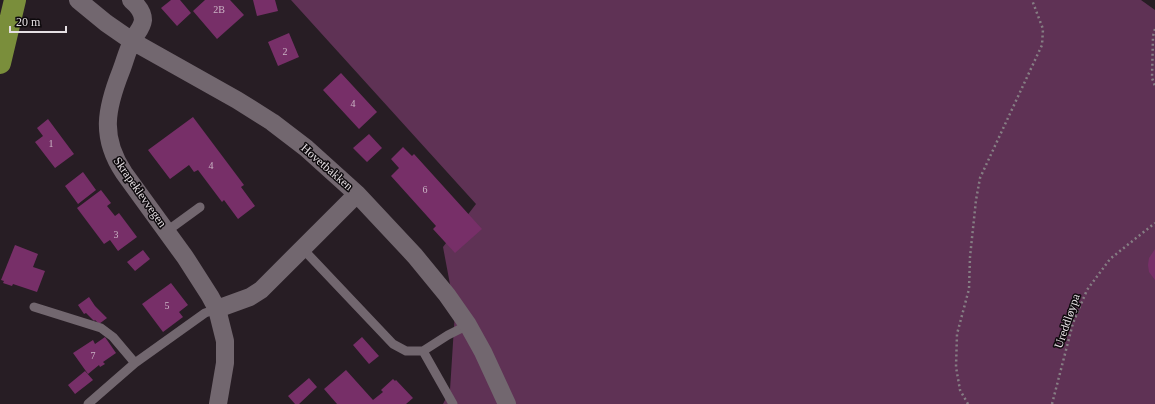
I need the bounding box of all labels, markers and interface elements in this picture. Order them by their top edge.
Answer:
house number: 2B [213,4,225,15]
scale bar [10,8,66,34]
text: 20 m [16,15,41,29]
house number: 2 [283,46,288,57]
house number: 4 [351,98,356,109]
house number: 1 [49,138,54,149]
street label: Hovetbakken [298,141,356,193]
street label: Skrapeklevvegen [111,154,169,230]
house number: 4 [209,160,214,171]
house number: 6 [423,184,428,195]
house number: 3 [114,229,119,240]
street label: Ureddløypa [1051,291,1083,350]
house number: 5 [165,300,170,311]
house number: 7 [91,350,96,361]

